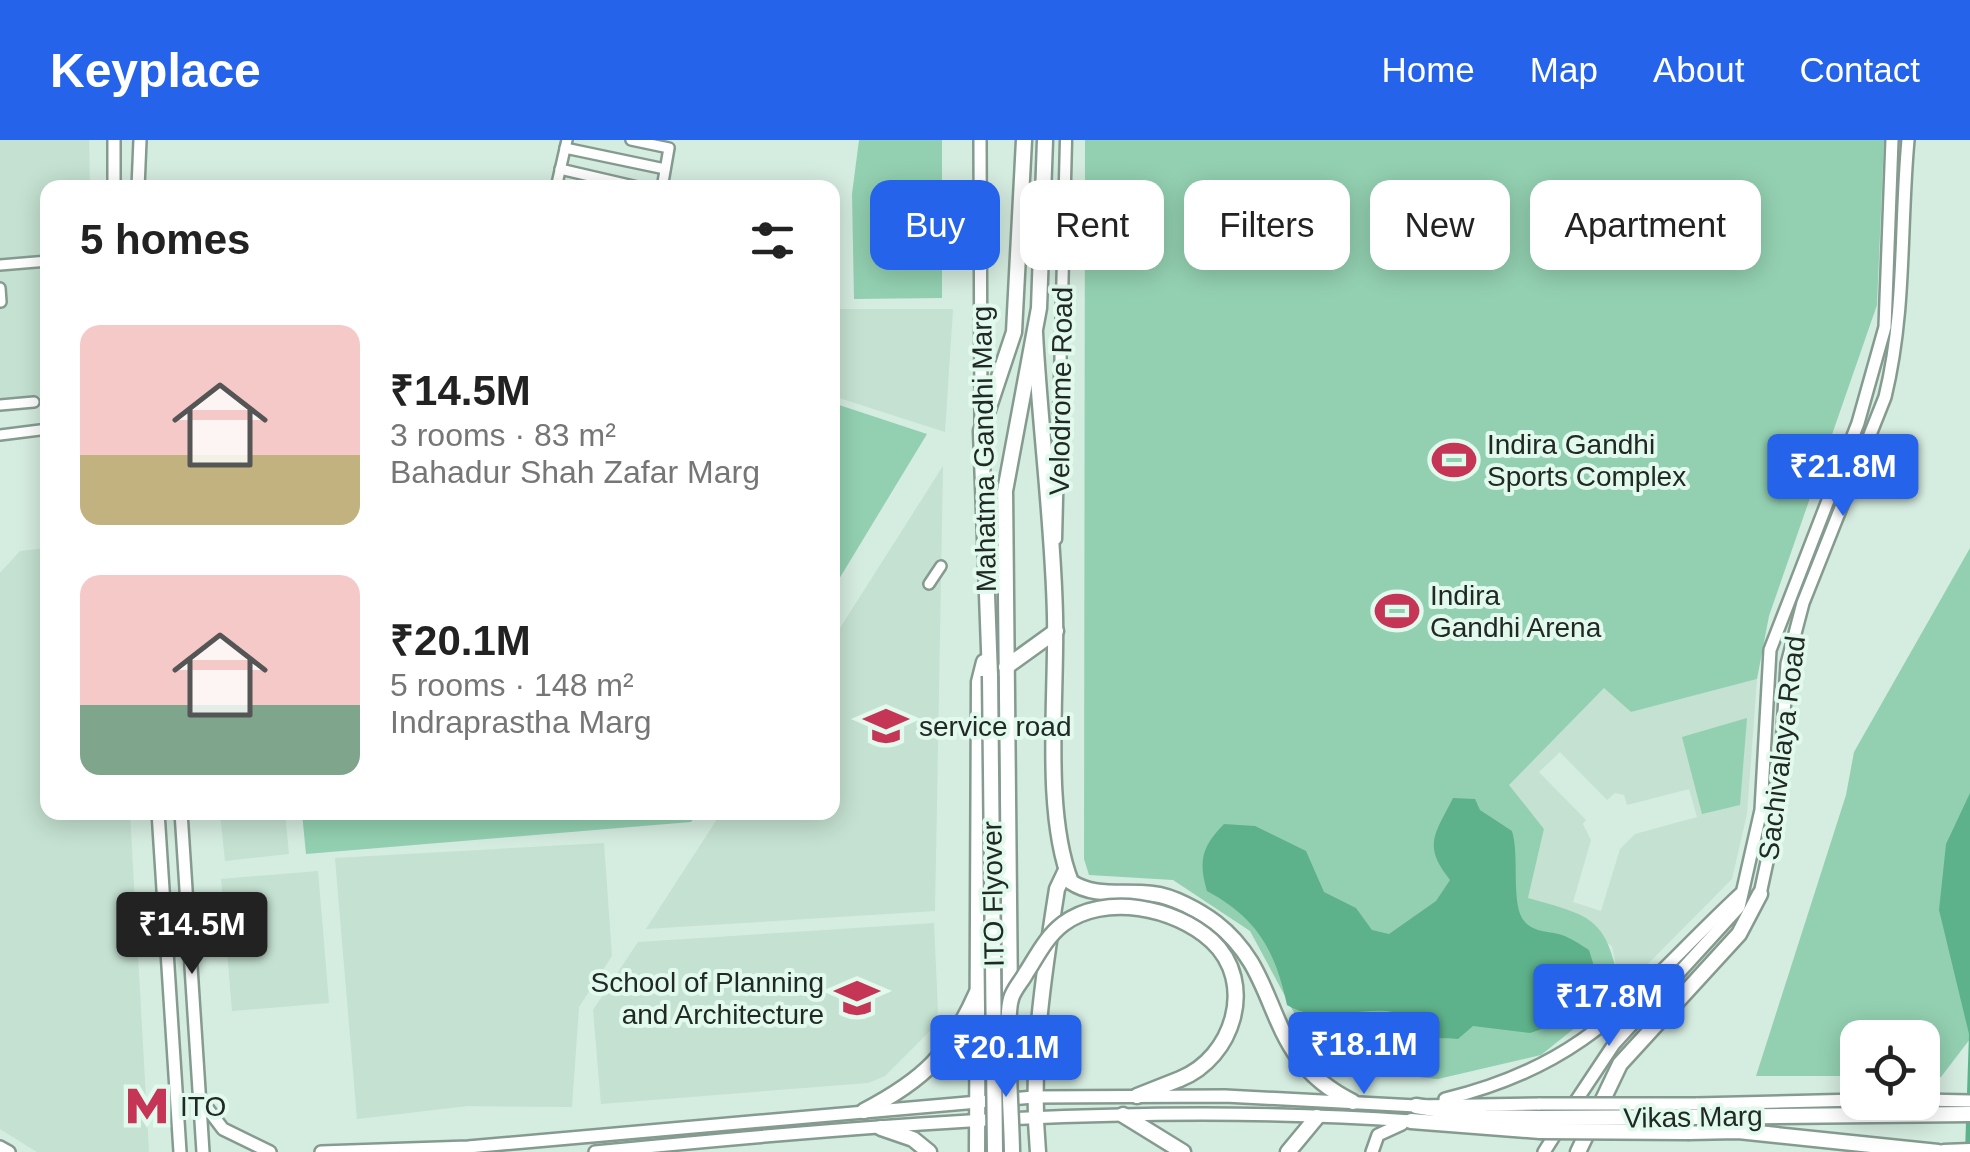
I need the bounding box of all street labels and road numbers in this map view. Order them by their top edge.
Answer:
street label: Velodrome Road [1044,286,1078,496]
street label: Mahatma Gandhi Marg [966,306,1002,592]
street label: Sachivalaya Road [1753,634,1811,862]
street label: ITO Flyover [976,821,1010,967]
street label: Vikas Marg [1623,1100,1763,1134]

